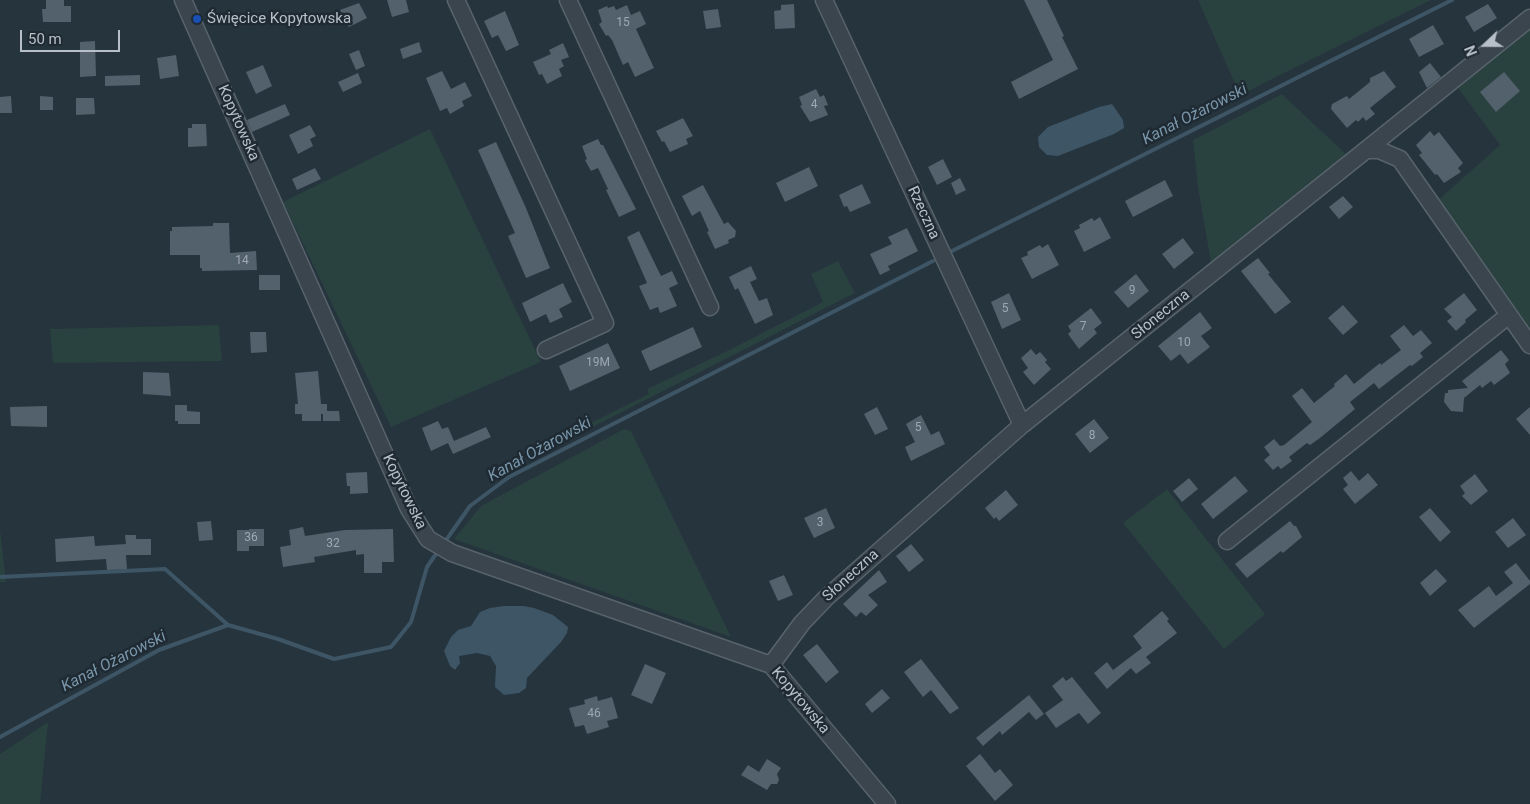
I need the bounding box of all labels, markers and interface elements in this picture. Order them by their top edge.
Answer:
place label: Święcice Kopytowska [207,10,351,28]
marker: Święcice Kopytowska [191,13,203,25]
house number: 15 [616,16,630,30]
scale bar [22,20,122,52]
north arrow [1460,20,1510,70]
text: 50 m [28,30,62,48]
text: N [1462,43,1480,58]
water label: Kanał Ożarowski [1139,80,1251,150]
street label: Kopytowska [213,82,263,164]
house number: 4 [811,98,817,112]
street label: Rzeczna [903,184,943,242]
house number: 14 [235,254,249,268]
house number: 9 [1129,284,1135,298]
street label: Słoneczna [1128,286,1194,344]
house number: 5 [1002,302,1008,316]
house number: 7 [1080,320,1086,334]
house number: 10 [1177,336,1191,350]
house number: 19M [586,356,610,370]
water label: Kanał Ożarowski [485,414,595,486]
house number: 5 [915,421,921,435]
house number: 8 [1089,429,1095,443]
street label: Kopytowska [378,452,430,532]
house number: 3 [817,516,823,530]
house number: 36 [244,531,258,545]
house number: 32 [326,537,340,551]
street label: Słoneczna [819,546,883,606]
water label: Kanał Ożarowski [58,627,170,697]
street label: Kopytowska [767,664,833,738]
house number: 46 [587,707,601,721]

